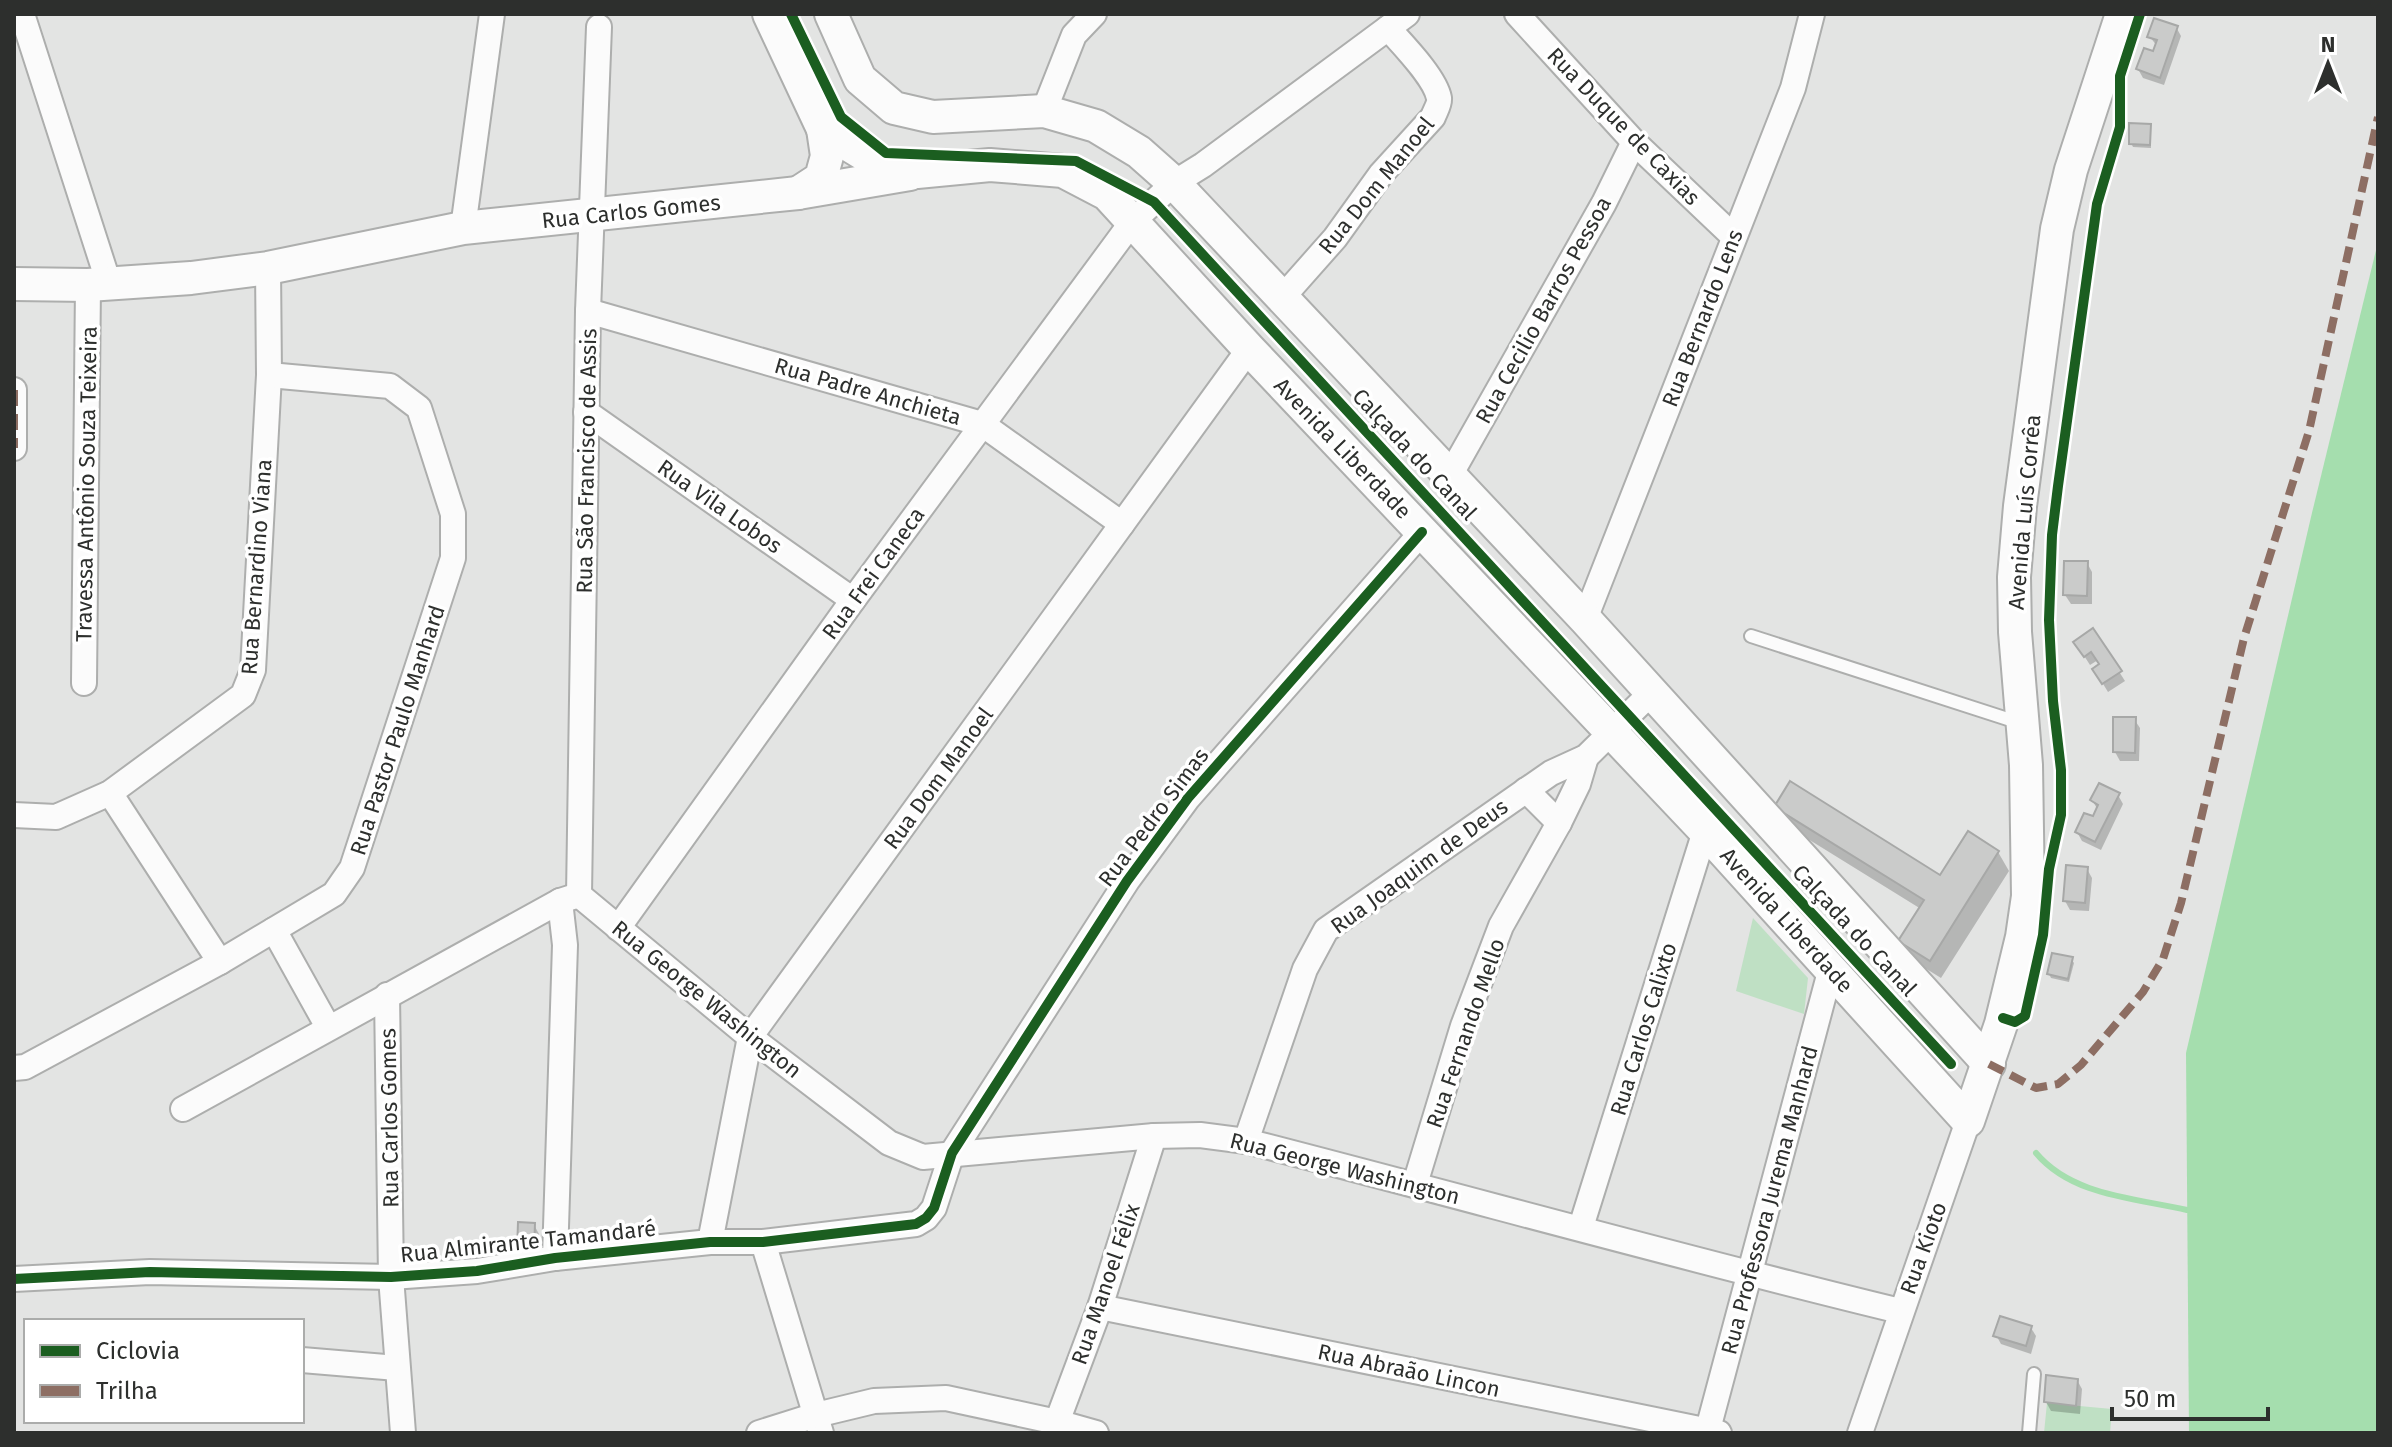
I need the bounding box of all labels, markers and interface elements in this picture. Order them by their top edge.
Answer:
north arrow [2288,24,2368,104]
text: N [2321,31,2335,58]
street label: Rua Duque de Caxias [1541,42,1706,211]
street label: Rua Dom Manoel [1313,111,1440,259]
street label: Rua Carlos Gomes [540,189,722,234]
street label: Rua Cecilio Barros Pessoa [1470,192,1617,429]
street label: Rua Bernardo Lens [1656,226,1749,411]
street label: Travessa Antônio Souza Teixeira [70,326,103,642]
street label: Rua São Francisco de Assis [571,328,602,594]
street label: Rua Padre Anchieta [771,352,964,431]
street label: Avenida Liberdade [1268,372,1417,525]
street label: Calçada do Canal [1347,383,1483,526]
street label: Avenida Luís Corrêa [2003,413,2046,611]
street label: Rua Vila Lobos [652,453,787,559]
street label: Rua Bernardino Viana [235,458,278,676]
street label: Rua Frei Caneca [816,502,930,645]
street label: Rua Pastor Paulo Manhard [344,602,451,859]
street label: Rua Dom Manoel [878,702,999,855]
street label: Rua Pedro Simas [1092,743,1214,892]
street label: Rua Joaquim de Deus [1325,793,1513,940]
street label: Avenida Liberdade [1714,842,1859,998]
street label: Calçada do Canal [1787,859,1923,1002]
street label: Rua George Washington [606,915,807,1084]
street label: Rua Fernando Mello [1420,935,1511,1132]
street label: Rua Carlos Calixto [1604,939,1683,1119]
street label: Rua Carlos Gomes [374,1028,405,1208]
street label: Rua Professora Jurema Manhard [1715,1043,1824,1357]
street label: Rua George Washington [1227,1127,1463,1210]
street label: Rua Kioto [1894,1198,1953,1298]
street label: Rua Manoel Félix [1065,1200,1146,1368]
street label: Rua Almirante Tamandaré [399,1215,657,1268]
legend [24,1319,304,1423]
text: Ciclovia [96,1337,180,1365]
street label: Rua Abraão Lincon [1315,1338,1503,1403]
scale bar [2112,1371,2268,1421]
text: Trilha [96,1377,158,1405]
text: 50 m [2124,1385,2176,1413]

